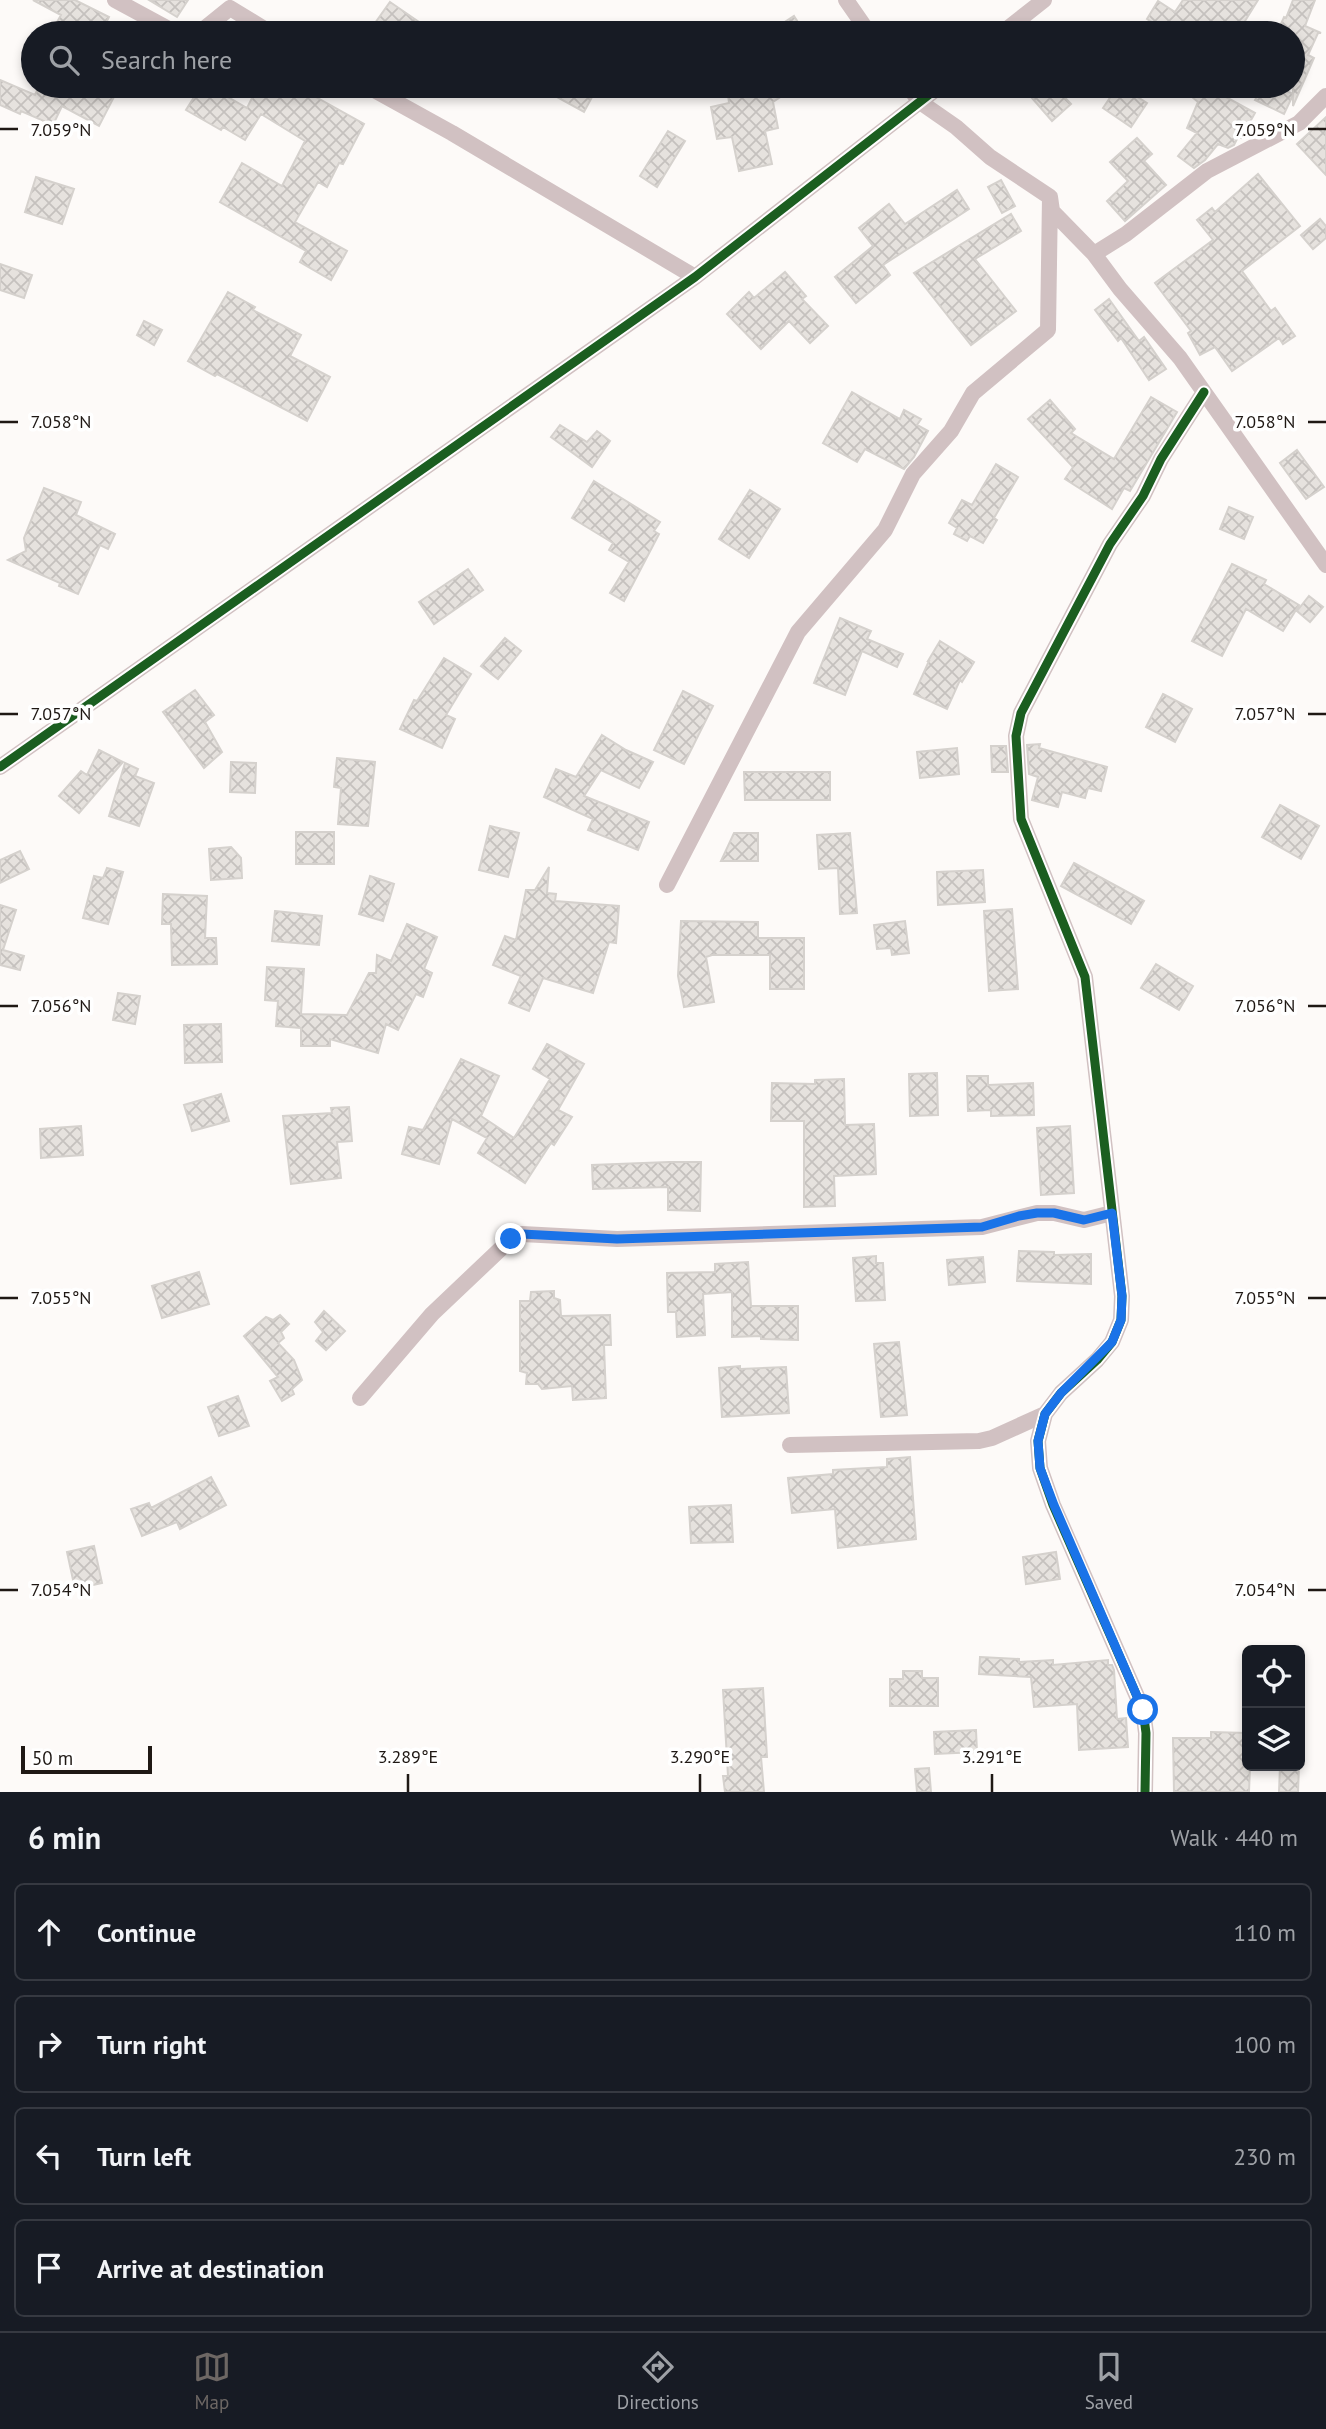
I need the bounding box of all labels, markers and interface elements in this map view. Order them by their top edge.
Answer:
search box [21,21,1305,98]
icon: search [45,41,83,79]
text: Search here [101,43,232,76]
text: 7.059°N [31,118,91,141]
text: 7.059°N [1235,118,1295,141]
text: 7.058°N [31,410,91,433]
text: 7.058°N [1235,410,1295,433]
text: 7.057°N [31,702,91,725]
text: 7.057°N [1235,702,1295,725]
text: 7.056°N [31,994,91,1017]
text: 7.056°N [1235,994,1295,1017]
route end [495,1223,526,1254]
text: 7.055°N [31,1286,91,1309]
text: 7.055°N [1235,1286,1295,1309]
text: 7.054°N [31,1578,91,1601]
text: 7.054°N [1235,1578,1295,1601]
map controls [1242,1645,1305,1771]
button: locate [1242,1645,1305,1708]
route start [1127,1694,1158,1725]
button: layers [1242,1708,1305,1771]
scale bar [21,1743,152,1775]
text: 3.289°E [378,1745,438,1768]
text: 3.290°E [670,1745,730,1768]
text: 3.291°E [962,1745,1022,1768]
text: 50 m [32,1746,73,1770]
text: 6 min [28,1818,101,1857]
text: Walk · 440 m [1171,1823,1298,1852]
icon: ahead [30,1913,68,1951]
text: Continue [97,1916,196,1949]
text: 110 m [1234,1918,1296,1947]
icon: right [30,2025,68,2063]
text: Turn right [97,2028,206,2061]
text: 100 m [1234,2030,1296,2059]
icon: left [30,2137,68,2175]
text: Turn left [97,2140,191,2173]
text: 230 m [1234,2142,1296,2171]
icon: arrive [30,2249,68,2287]
text: Arrive at destination [97,2252,324,2285]
tab: Map [193,2348,231,2414]
tab: Directions [617,2348,699,2414]
tab: Saved [1085,2348,1133,2414]

